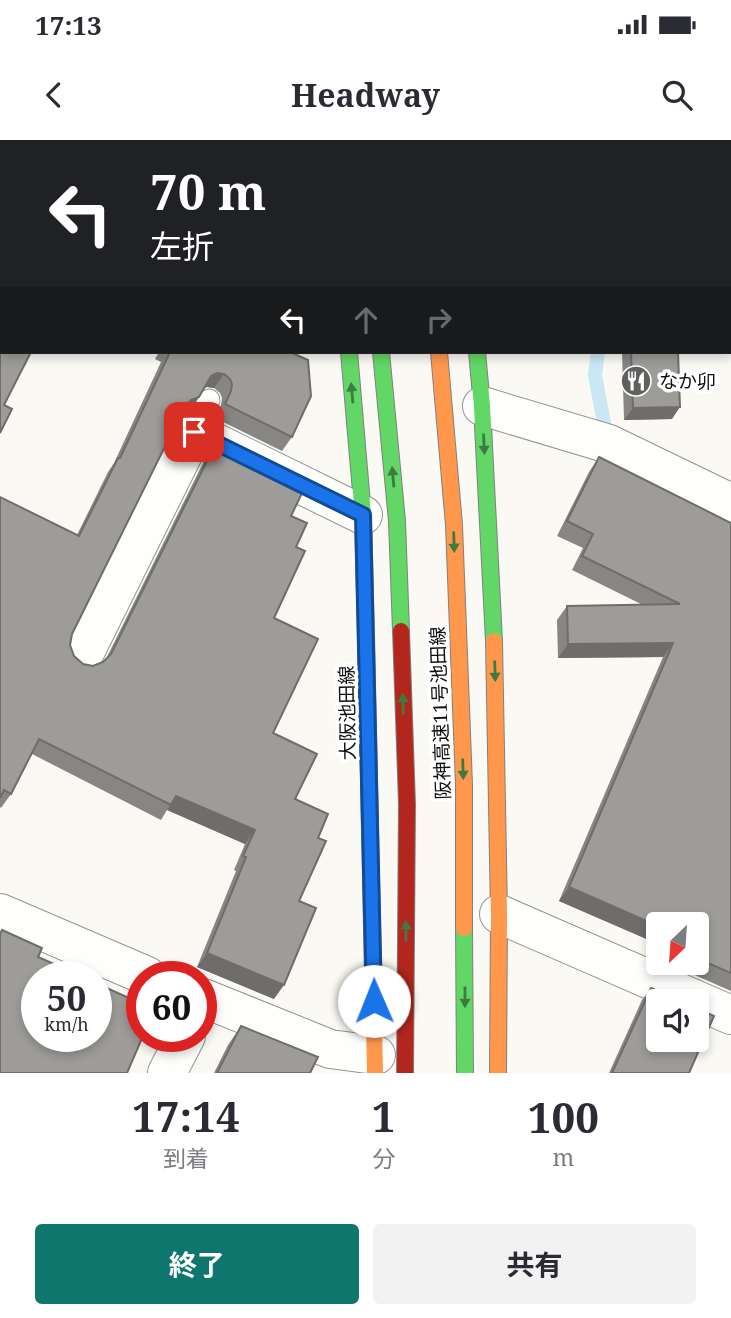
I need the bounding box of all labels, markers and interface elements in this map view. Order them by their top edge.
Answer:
text: 17:13 [35,7,102,43]
text: Headway [291,73,440,116]
icon: back [35,76,73,114]
icon: search [658,76,696,114]
text: 70 m [150,158,266,224]
icon: left [35,168,126,259]
text: 左折 [150,224,214,267]
icon: left [274,301,312,339]
icon: ahead [347,301,385,339]
icon: right [420,301,458,339]
restaurant icon: なか卯 [619,364,653,398]
place label: なか卯 [659,368,716,394]
one-way arrow [346,382,357,404]
pin [164,402,224,462]
icon: arrive [175,413,213,451]
one-way arrow [478,433,489,455]
one-way arrow [387,465,398,487]
one-way arrow [449,531,460,553]
street label: 阪神高速11号池田線 [424,626,456,800]
one-way arrow [490,661,501,683]
street label: 大阪池田線 [333,665,361,761]
one-way arrow [398,693,409,715]
one-way arrow [458,758,469,780]
north arrow [646,912,709,975]
map controls [646,912,709,1052]
one-way arrow [400,920,412,942]
speed limit sign: 60 [126,961,217,1052]
position arrow [337,964,411,1038]
text: 50 [47,974,86,1021]
one-way arrow [459,986,471,1008]
button: sound [646,989,709,1052]
text: km/h [44,1012,89,1036]
text: 17:14 [132,1087,240,1144]
text: 1 [372,1087,396,1144]
text: 100 [528,1088,599,1145]
text: m [552,1141,574,1173]
text: 到着 [163,1142,209,1174]
text: 分 [372,1142,395,1174]
button: 終了 [35,1224,359,1304]
button: 共有 [373,1224,696,1304]

